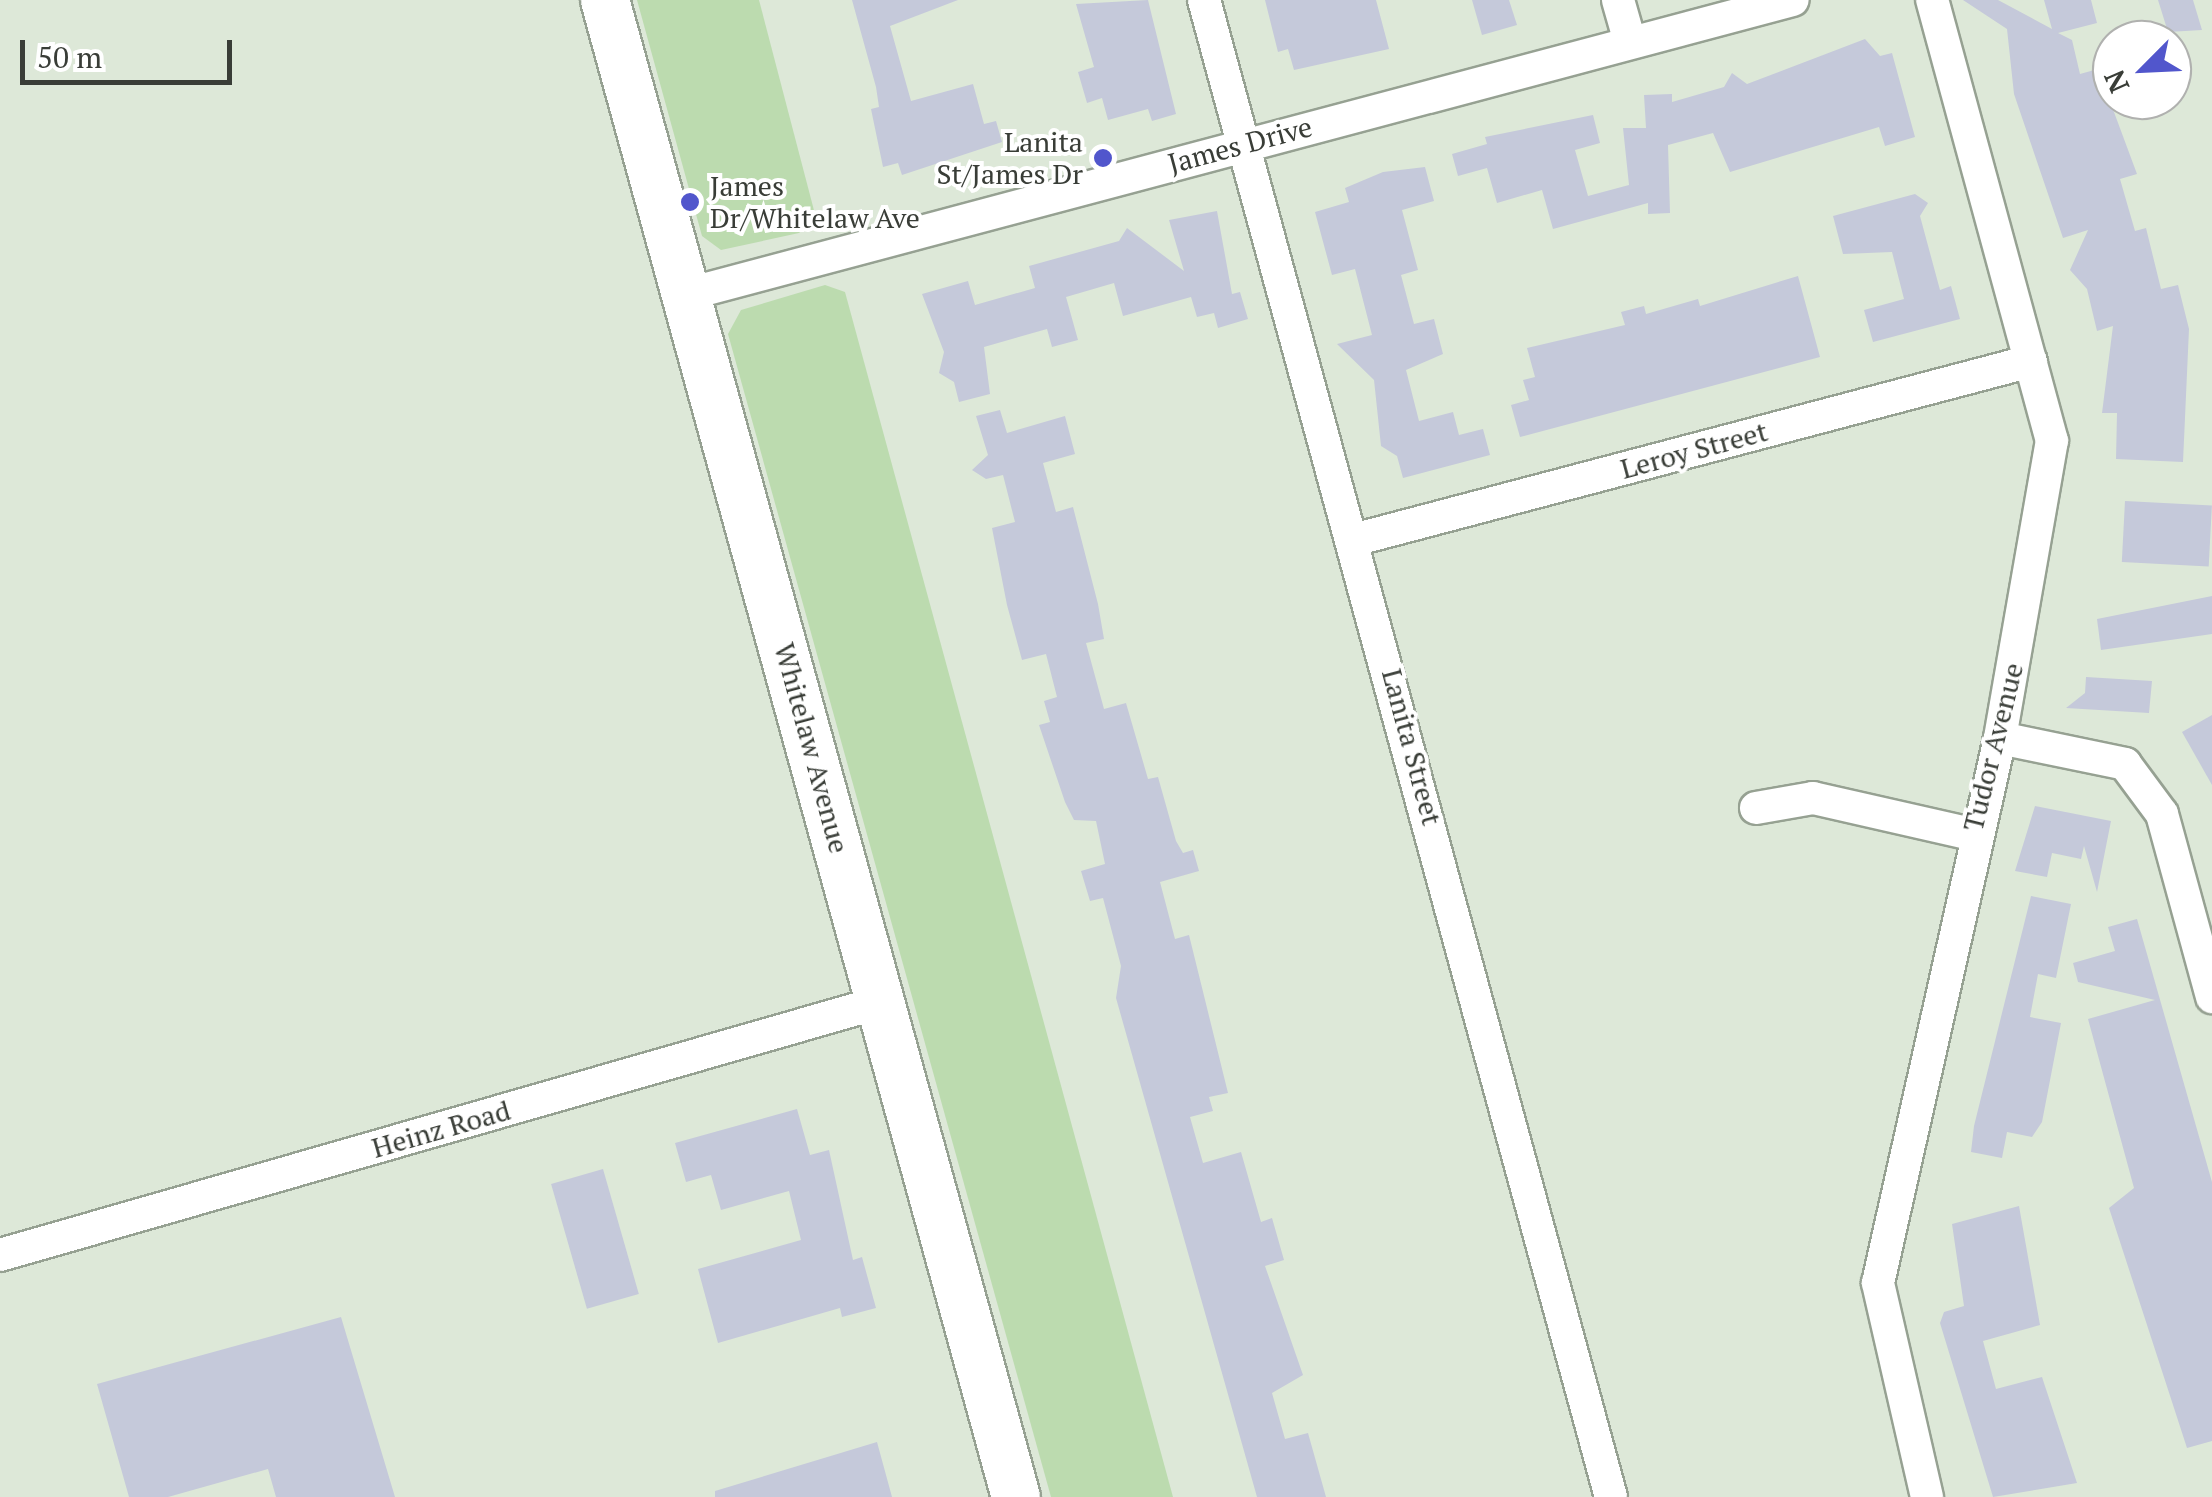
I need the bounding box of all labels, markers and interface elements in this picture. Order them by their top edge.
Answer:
scale bar [25,20,238,82]
north arrow [2092,20,2192,120]
text: 50 m [37,37,102,77]
text: N [2095,64,2137,99]
street label: James Drive [1164,110,1316,180]
place label: Lanita St/James Dr [937,125,1083,191]
marker: Lanita St/James Dr [1092,147,1114,169]
place label: James Dr/Whitelaw Ave [710,169,920,235]
marker: James Dr/Whitelaw Ave [679,191,701,213]
street label: Leroy Street [1617,414,1771,486]
street label: Whitelaw Avenue [768,639,856,857]
street label: Tudor Avenue [1956,659,2030,835]
street label: Lanita Street [1375,665,1449,829]
street label: Heinz Road [368,1093,514,1165]

